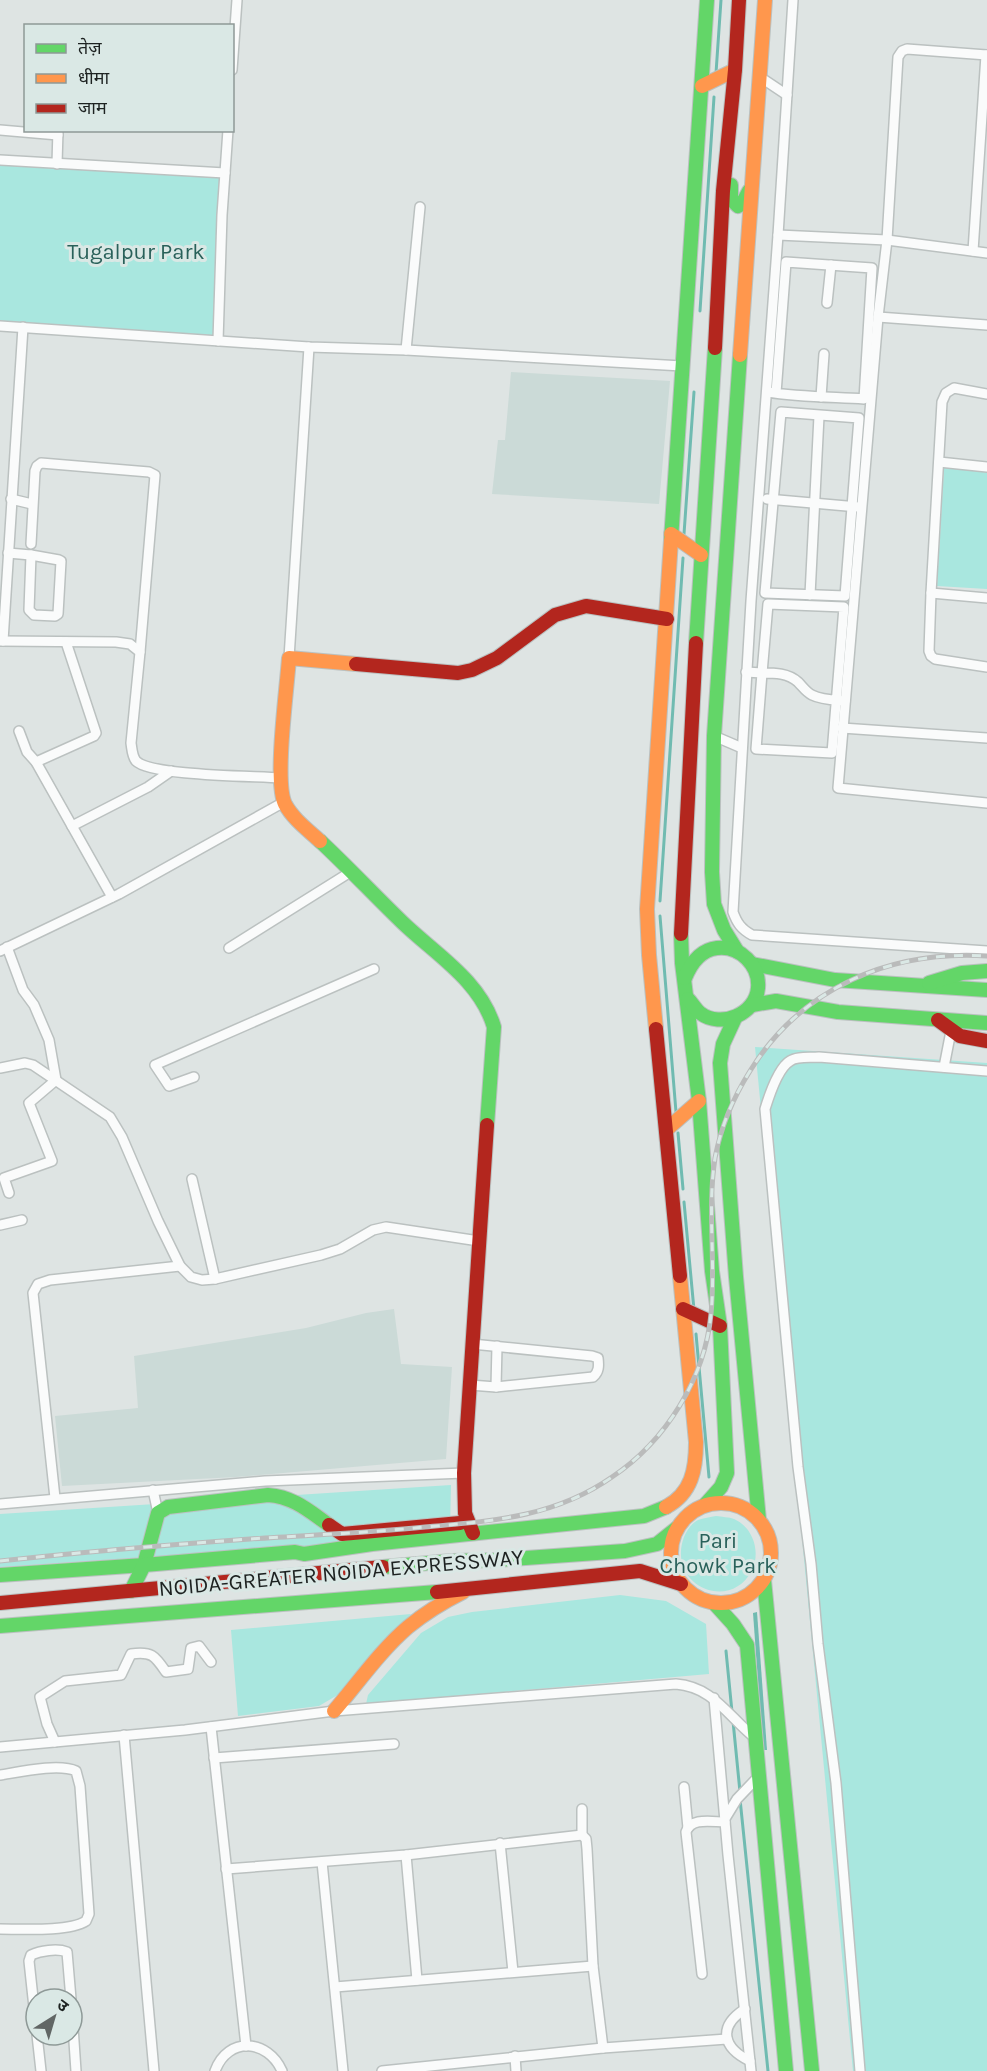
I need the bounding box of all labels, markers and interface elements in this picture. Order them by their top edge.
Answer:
legend [24,24,234,132]
text: तेज़ [78,37,102,59]
text: धीमा [78,67,109,89]
text: जाम [78,97,108,119]
park label: Tugalpur Park [67,239,205,265]
park label: Pari Chowk Park [660,1528,776,1579]
street label: NOIDA-GREATER NOIDA EXPRESSWAY [158,1544,524,1602]
north arrow [24,1987,84,2047]
text: उ [53,1995,73,2016]

